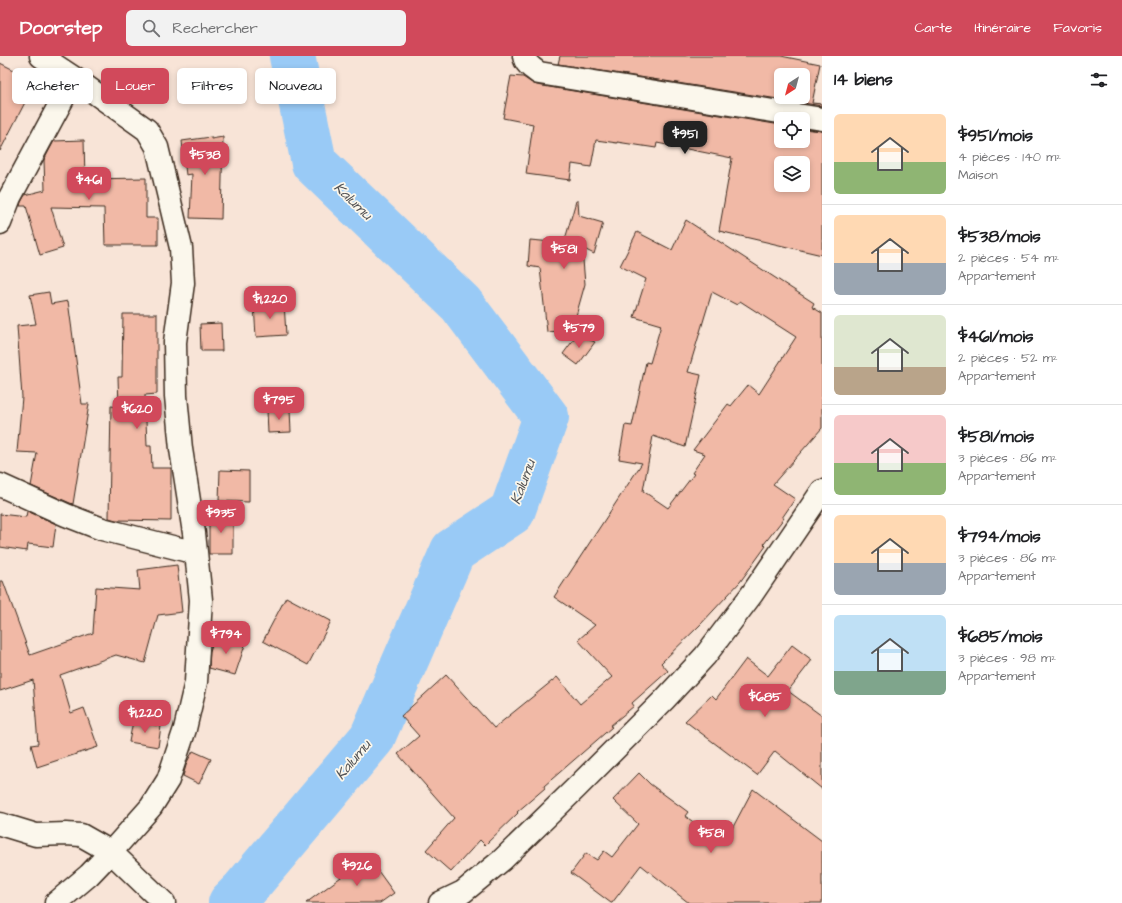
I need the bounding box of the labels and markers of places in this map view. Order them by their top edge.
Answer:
pin: $951 [661,121,709,155]
pin: $538 [181,142,229,176]
pin: $461 [65,167,113,201]
pin: $581 [540,236,588,270]
pin: $1,220 [237,286,303,320]
pin: $579 [555,315,603,349]
pin: $795 [255,387,303,421]
pin: $620 [113,396,161,430]
pin: $935 [197,500,245,534]
pin: $794 [202,621,250,655]
pin: $685 [741,684,789,718]
pin: $1,220 [112,700,178,734]
pin: $581 [687,820,735,854]
pin: $926 [333,853,381,887]

